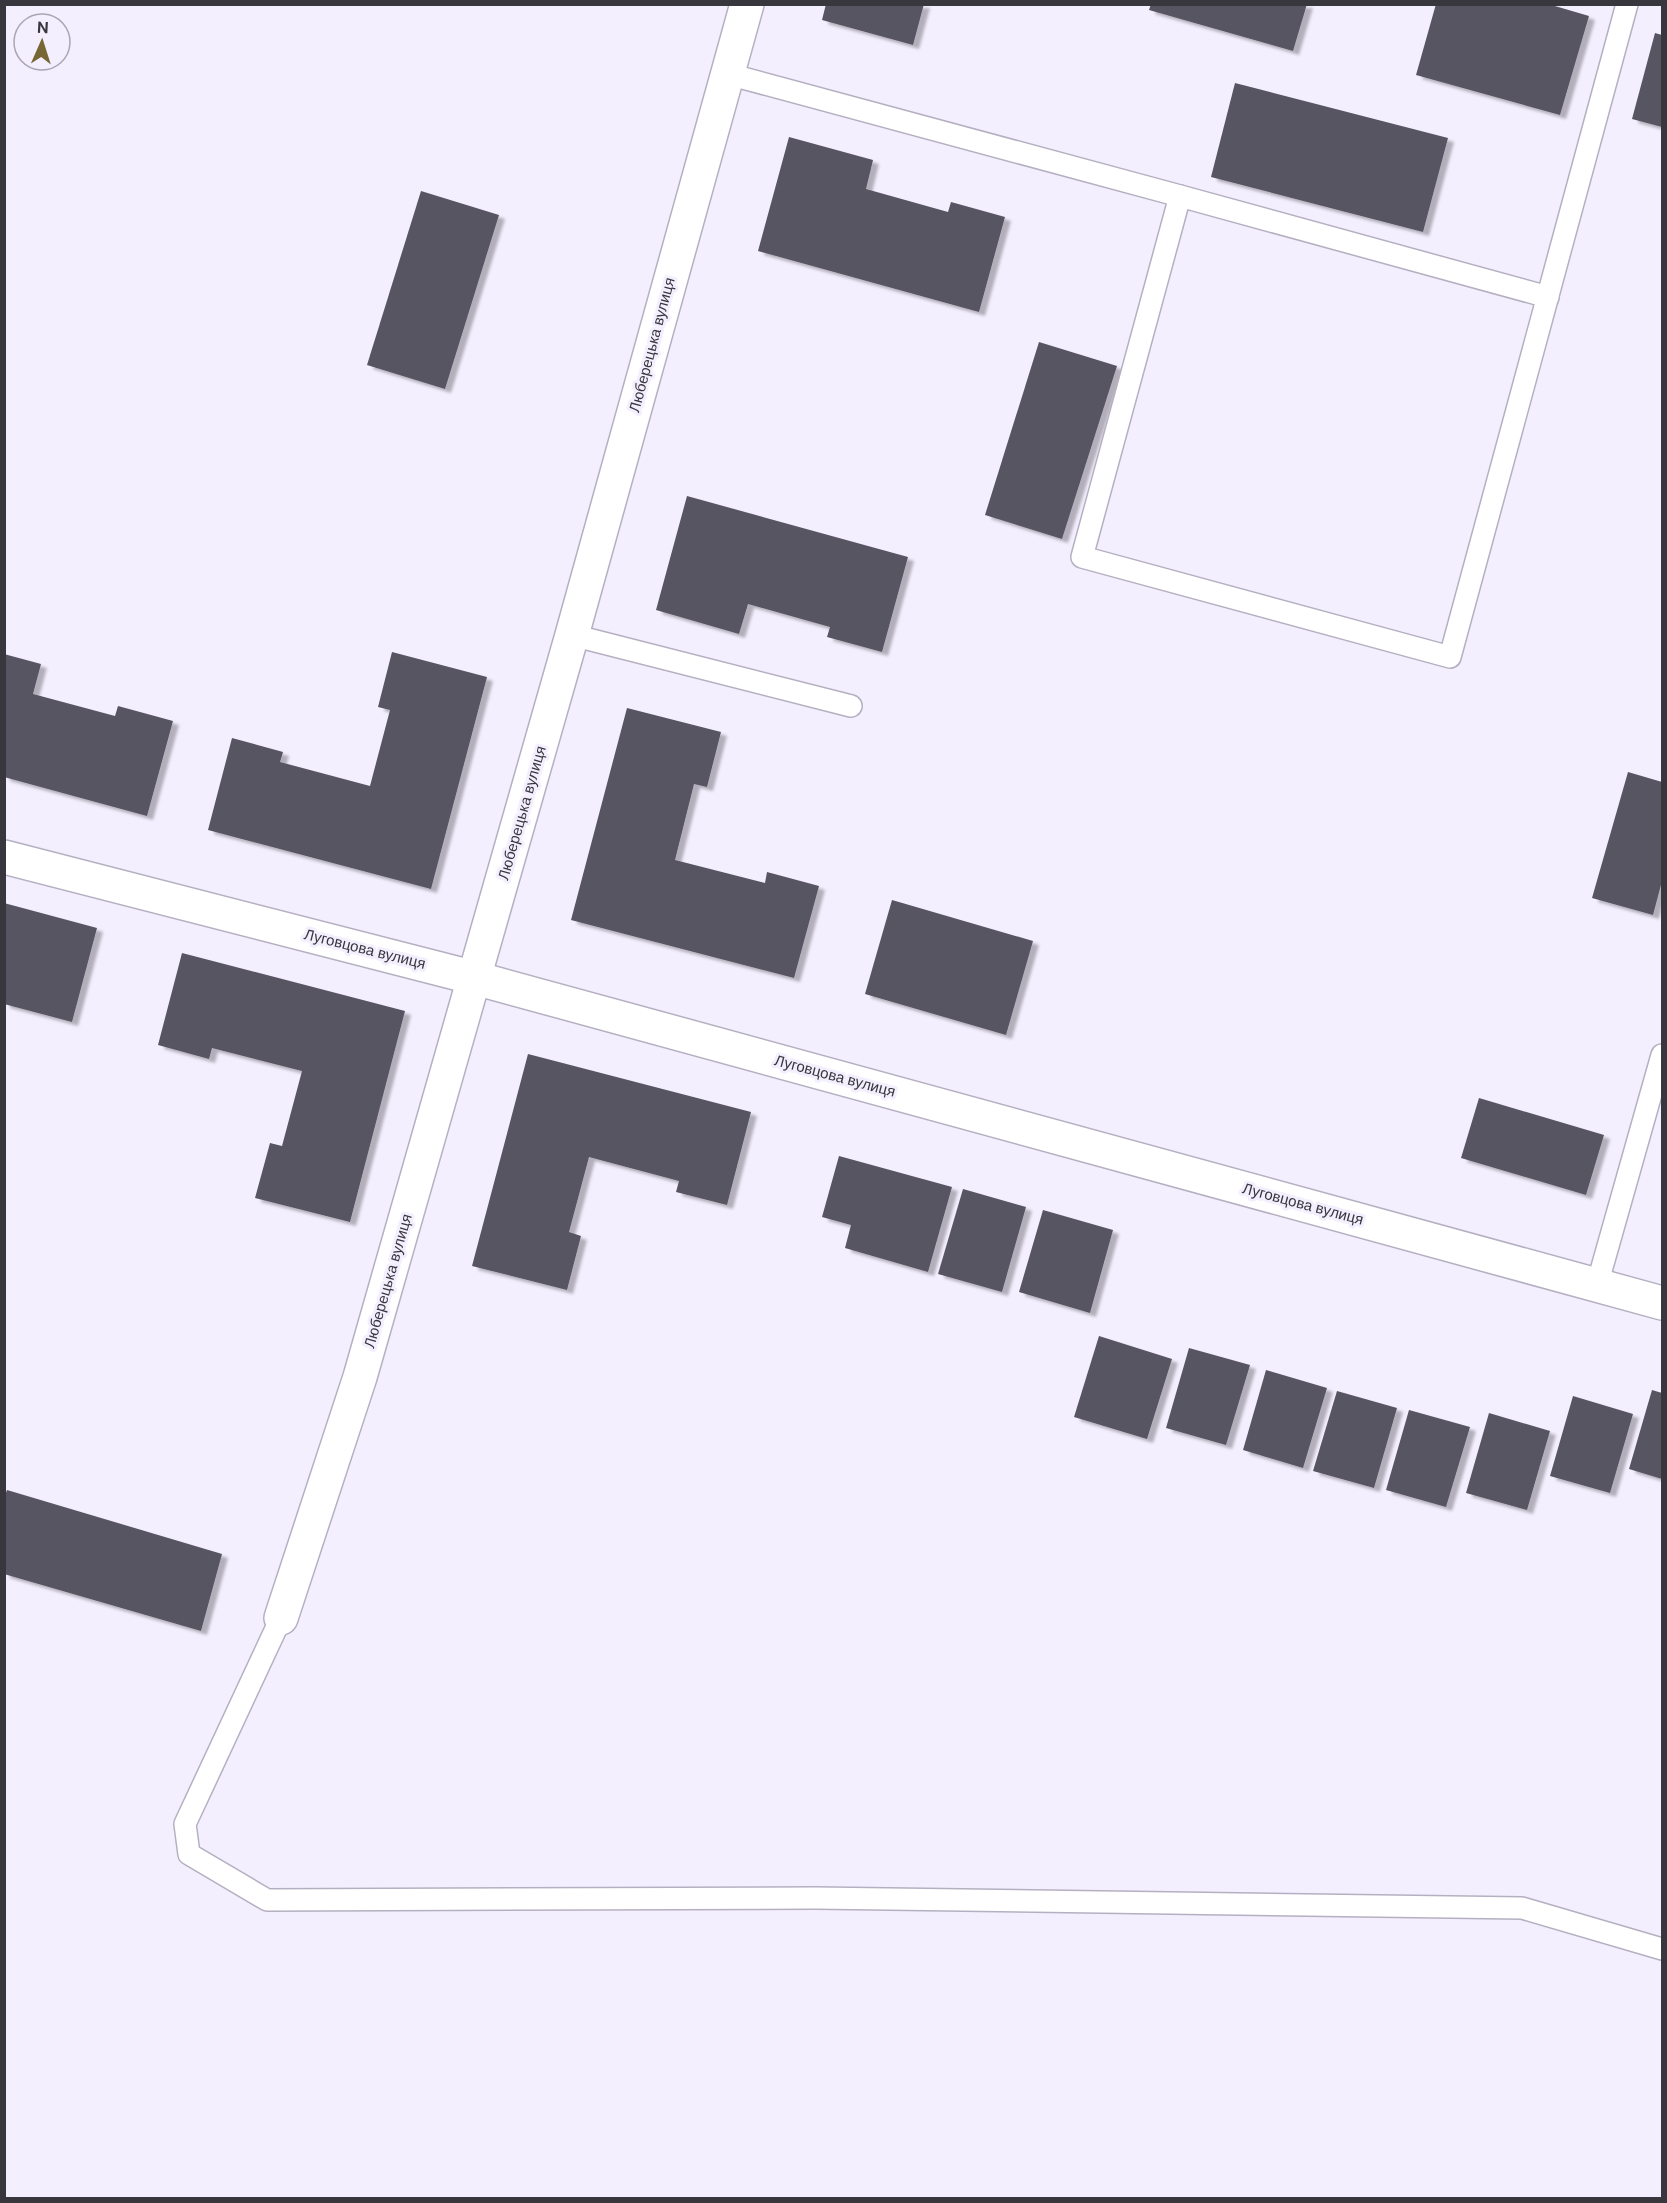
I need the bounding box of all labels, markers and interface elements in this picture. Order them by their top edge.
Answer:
north arrow [12,12,72,72]
text: N [36,17,49,38]
street label: Люберецька вулиця [624,275,680,415]
street label: Люберецька вулиця [493,744,551,882]
street label: Луговцова вулиця [302,924,428,974]
street label: Луговцова вулиця [772,1050,898,1102]
street label: Луговцова вулиця [1240,1178,1366,1230]
street label: Люберецька вулиця [359,1212,417,1350]

